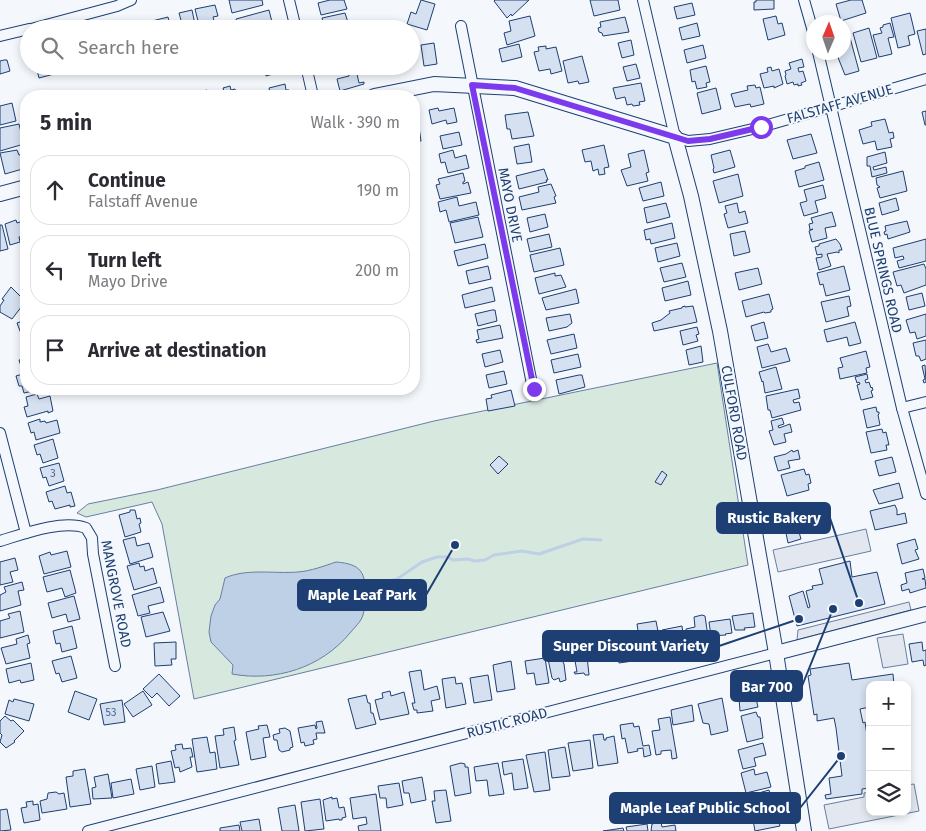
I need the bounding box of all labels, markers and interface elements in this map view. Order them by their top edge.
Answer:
north arrow [806,15,851,60]
search box [20,20,420,75]
icon: search [38,34,66,62]
text: Search here [78,36,179,59]
street label: FALSTAFF AVENUE [785,81,895,127]
text: 5 min [40,110,92,136]
text: Walk · 390 m [310,113,400,132]
route start [750,116,773,139]
street label: MAYO DRIVE [494,166,526,244]
text: Continue [88,169,166,192]
icon: ahead [41,176,69,204]
text: 190 m [357,181,399,200]
text: Falstaff Avenue [88,192,198,211]
street label: BLUE SPRINGS ROAD [860,205,906,335]
text: Turn left [88,249,162,272]
icon: left [41,256,69,284]
text: 200 m [355,261,399,280]
text: Mayo Drive [88,272,168,291]
icon: arrive [41,336,69,364]
text: Arrive at destination [88,339,267,362]
street label: CULFORD ROAD [717,364,751,462]
route end [523,378,546,401]
house number: 3 [50,467,56,480]
callout: Rustic Bakery [717,503,830,533]
text: Rustic Bakery [727,509,821,527]
street label: MANGROVE ROAD [97,539,135,649]
callout: Maple Leaf Park [298,580,426,610]
text: Maple Leaf Park [308,586,417,604]
callout: Super Discount Variety [543,631,719,661]
text: Super Discount Variety [553,637,709,655]
callout: Bar 700 [731,671,802,701]
text: Bar 700 [741,678,793,696]
map controls [866,681,911,816]
button: + [866,681,911,726]
street label: RUSTIC ROAD [465,704,549,742]
house number: 53 [106,706,116,719]
button: − [866,726,911,771]
button: layers [866,771,911,816]
callout: Maple Leaf Public School [610,793,800,823]
text: Maple Leaf Public School [620,799,790,817]

